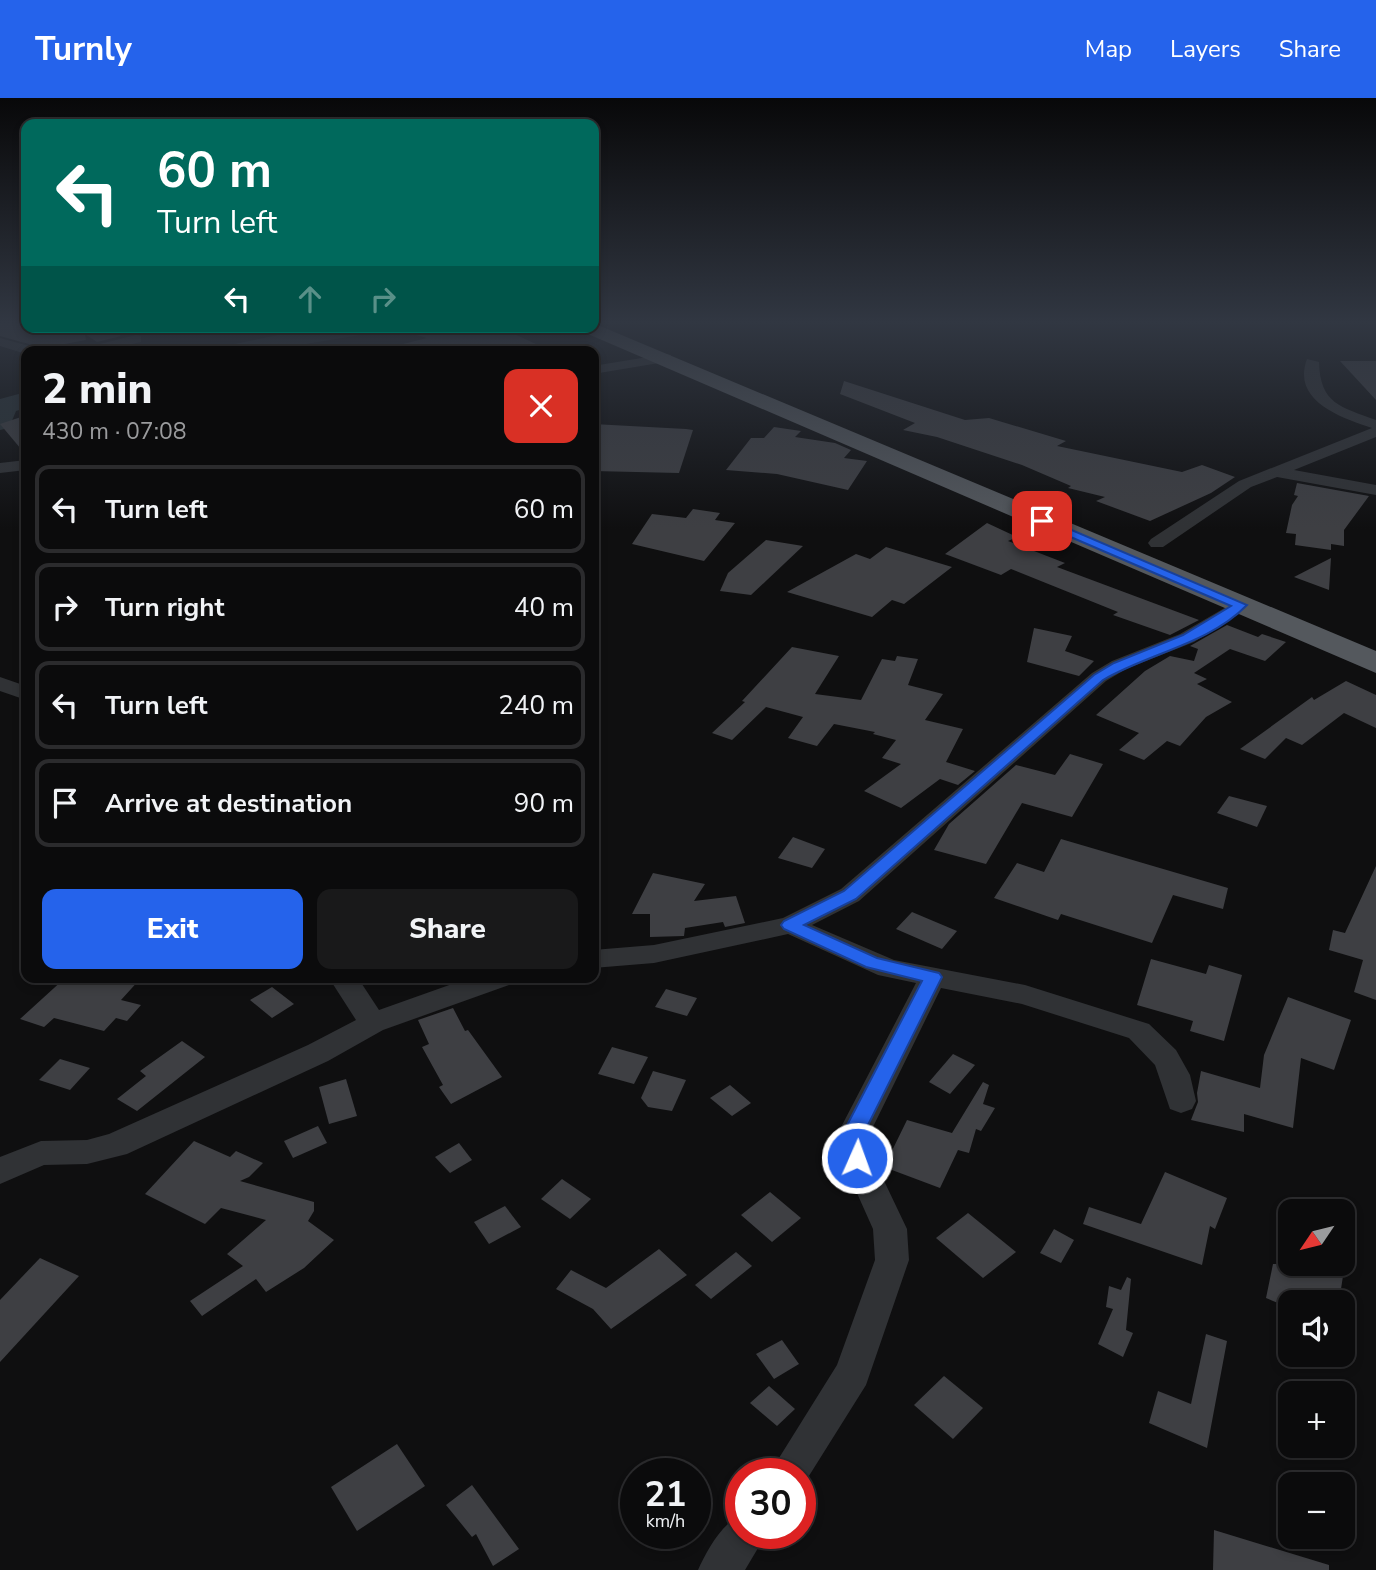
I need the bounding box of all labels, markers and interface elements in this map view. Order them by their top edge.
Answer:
text: Turnly [35,27,132,72]
text: Map [1085,33,1132,65]
text: Layers [1170,33,1241,65]
text: Share [1279,33,1341,65]
text: 60 m [157,137,272,204]
icon: left [42,147,133,238]
text: Turn left [157,201,277,244]
icon: left [218,280,256,318]
icon: ahead [291,280,329,318]
icon: right [364,280,402,318]
text: 2 min [42,361,152,418]
button: close [504,369,578,443]
text: 430 m · 07:08 [42,416,187,447]
icon: left [46,490,84,528]
pin [1012,491,1072,551]
text: Turn left [105,492,208,527]
text: 60 m [514,492,574,527]
icon: arrive [1023,502,1061,540]
icon: right [46,588,84,626]
text: Turn right [105,590,224,625]
text: 40 m [514,590,574,625]
icon: left [46,686,84,724]
text: Turn left [105,688,208,723]
text: 240 m [498,688,574,723]
icon: arrive [46,784,84,822]
text: Arrive at destination [105,786,352,821]
text: 90 m [514,786,574,821]
button: Exit [42,889,303,969]
button: Share [317,889,578,969]
position arrow [820,1121,894,1195]
north arrow [1278,1199,1354,1276]
map controls [1278,1199,1355,1549]
button: sound [1278,1290,1355,1367]
button: + [1278,1381,1355,1458]
speed limit sign: 30 [725,1458,816,1549]
text: 21 [644,1471,687,1518]
button: − [1278,1472,1355,1549]
text: km/h [646,1509,685,1533]

